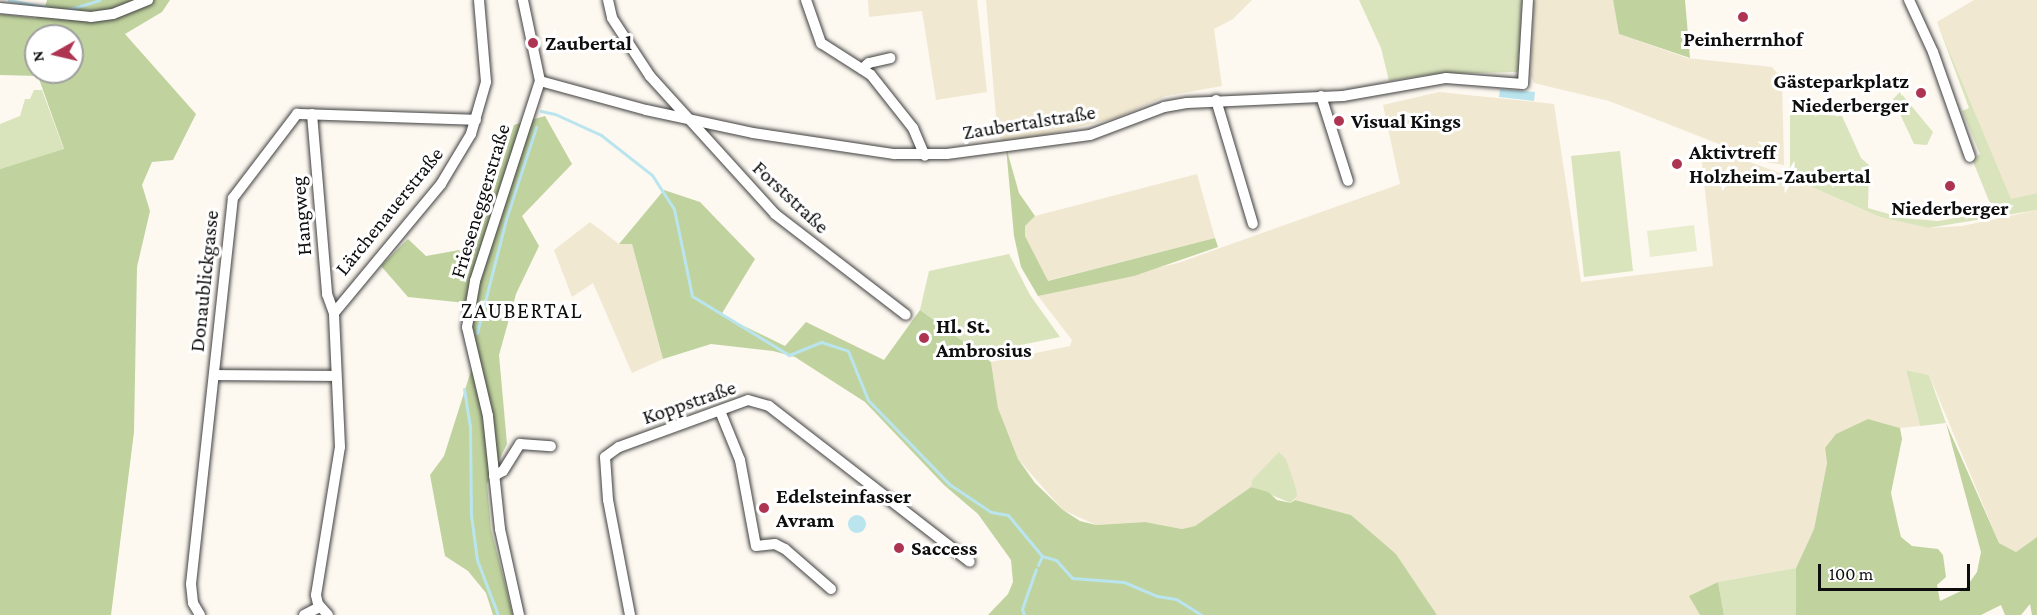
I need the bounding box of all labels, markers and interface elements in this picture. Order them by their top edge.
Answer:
marker: Peinherrnhof [1736,10,1750,24]
north arrow [24,24,84,84]
place label: Peinherrnhof [1683,26,1803,52]
place label: Zaubertal [545,30,632,56]
marker: Zaubertal [526,36,540,50]
text: N [28,50,47,63]
place label: Gästeparkplatz Niederberger [1773,68,1909,118]
marker: Gästeparkplatz Niederberger [1914,86,1928,100]
street label: Zaubertalstraße [961,99,1097,145]
place label: Visual Kings [1351,108,1461,134]
marker: Visual Kings [1332,114,1346,128]
street label: Frieseneggerstraße [445,121,515,281]
place label: Aktivtreff Holzheim-Zaubertal [1689,139,1871,189]
street label: Lärchenauerstraße [330,142,448,280]
street label: Forststraße [747,155,835,239]
marker: Aktivtreff Holzheim-Zaubertal [1670,157,1684,171]
street label: Hangweg [285,175,317,257]
marker: Niederberger [1943,179,1957,193]
place label: Niederberger [1891,195,2009,221]
street label: Donaublickgasse [184,209,224,353]
district label: ZAUBERTAL [461,298,583,324]
place label: Hl. St. Ambrosius [936,313,1032,363]
marker: Hl. St. Ambrosius [917,331,931,345]
street label: Koppstraße [639,374,739,430]
place label: Edelsteinfasser Avram [776,483,911,533]
marker: Edelsteinfasser Avram [757,501,771,515]
place label: Saccess [911,535,977,561]
marker: Saccess [892,541,906,555]
scale bar [1821,552,1972,590]
text: 100 m [1829,564,1873,584]

